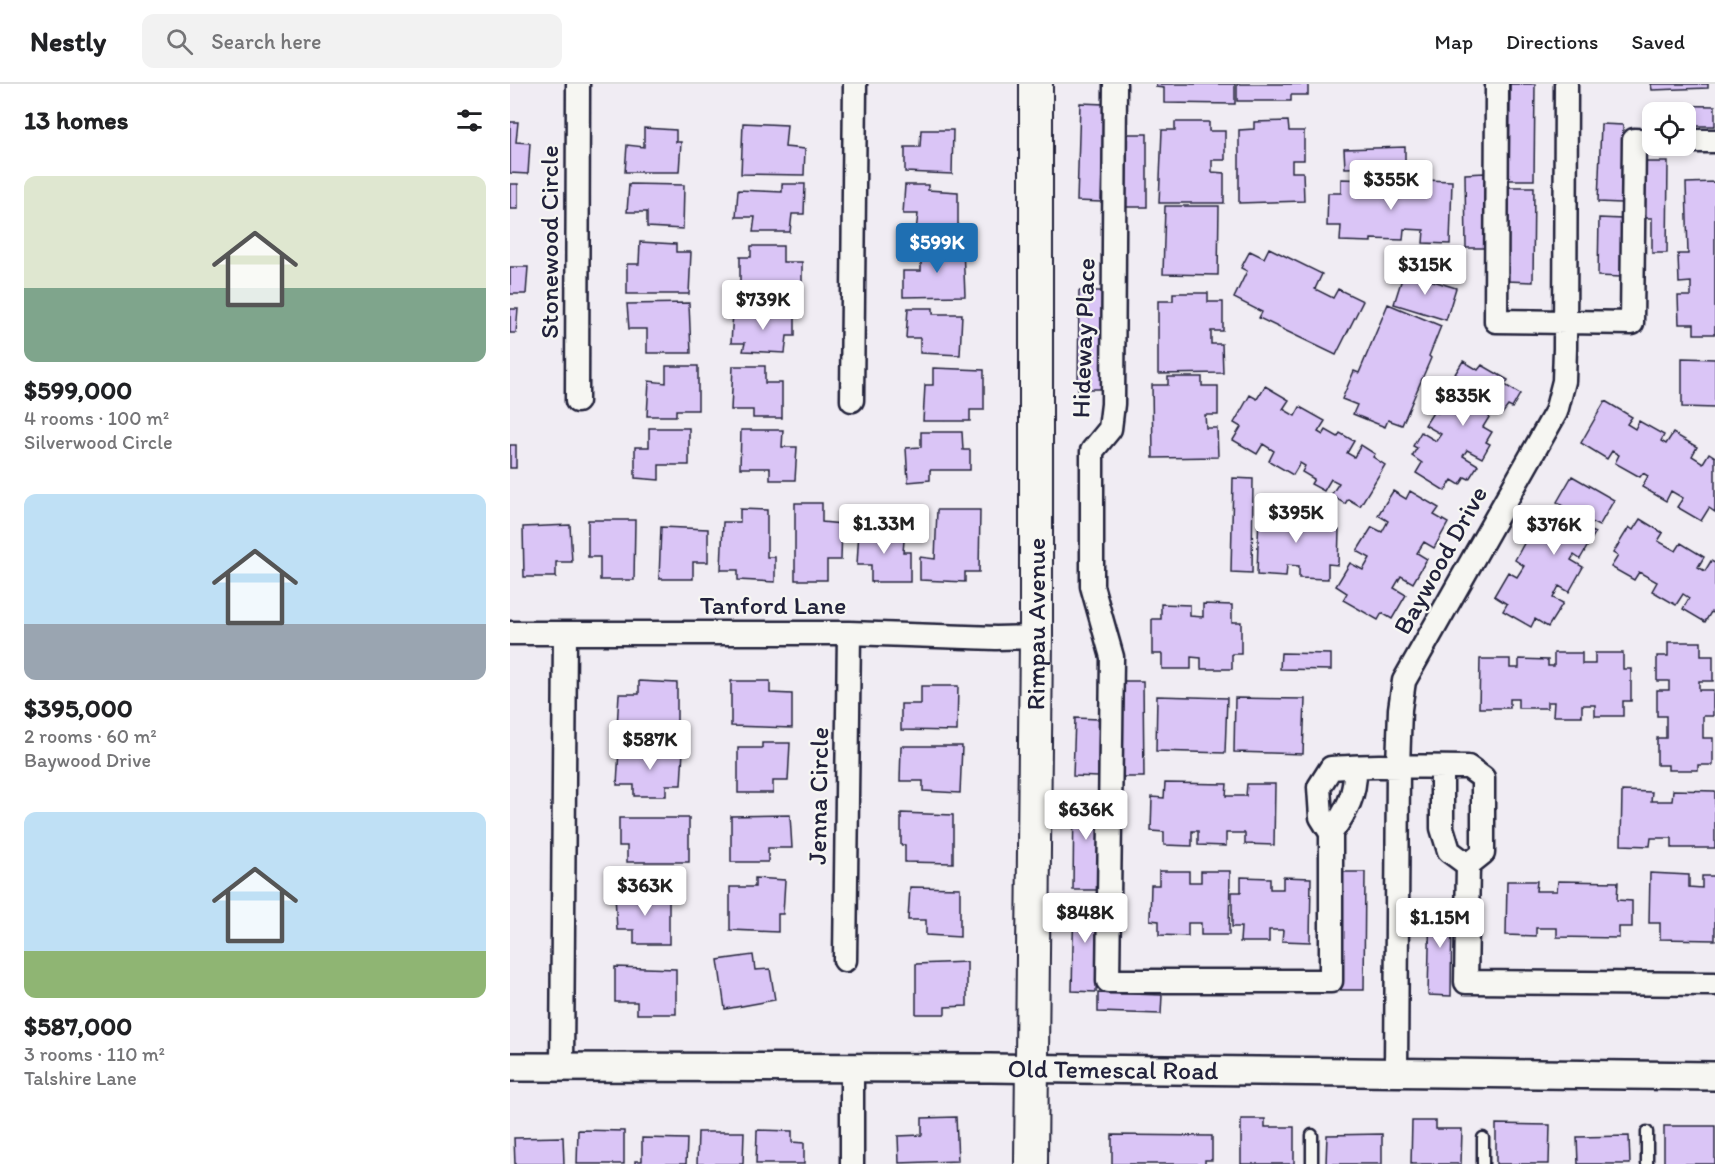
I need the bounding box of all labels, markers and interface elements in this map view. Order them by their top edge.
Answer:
search box [142,14,562,68]
text: Nestly [30,24,106,58]
icon: search [163,25,196,58]
text: Search here [211,28,322,55]
text: Map [1435,29,1473,54]
text: Directions [1506,29,1598,54]
text: Saved [1631,29,1685,54]
map controls [1642,102,1696,156]
button: locate [1642,102,1696,156]
text: 13 homes [24,104,128,136]
icon: filters [453,104,486,137]
street label: Stonewood Circle [533,145,565,339]
pin: $355K [1349,160,1433,211]
text: $355K [1364,167,1418,191]
icon: home [201,215,309,323]
pin: $599K [895,223,979,274]
text: $599K [910,230,964,254]
pin: $315K [1383,245,1467,296]
text: $315K [1398,252,1452,276]
street label: Hideway Place [1064,257,1102,419]
pin: $739K [721,280,805,331]
text: $739K [736,287,790,311]
text: $599,000 [24,374,132,406]
pin: $835K [1421,376,1505,427]
text: $835K [1435,383,1491,407]
text: 4 rooms · 100 m² [24,406,169,430]
text: Silverwood Circle [24,430,173,454]
street label: Baywood Drive [1386,480,1494,640]
pin: $395K [1254,493,1338,544]
text: $395K [1269,500,1323,524]
pin: $1.33M [835,504,933,555]
pin: $376K [1512,505,1596,556]
text: $1.33M [853,511,915,535]
text: $376K [1527,512,1581,536]
icon: home [201,533,309,641]
street label: Rimpau Avenue [1019,538,1052,711]
street label: Tanford Lane [700,589,846,621]
text: $395,000 [24,692,133,724]
pin: $587K [608,720,692,771]
text: 2 rooms · 60 m² [24,724,157,748]
text: $587K [623,727,677,751]
street label: Jenna Circle [801,727,835,865]
text: Baywood Drive [24,748,151,772]
pin: $636K [1044,790,1128,841]
text: $636K [1059,797,1113,821]
icon: home [201,851,309,959]
pin: $363K [603,866,687,917]
text: $363K [617,873,673,897]
pin: $848K [1043,893,1127,944]
pin: $1.15M [1391,898,1489,949]
text: $848K [1057,900,1113,924]
text: $1.15M [1410,905,1470,929]
text: $587,000 [24,1010,132,1042]
text: 3 rooms · 110 m² [24,1042,165,1066]
street label: Old Temescal Road [1007,1052,1219,1087]
text: Talshire Lane [24,1066,137,1090]

